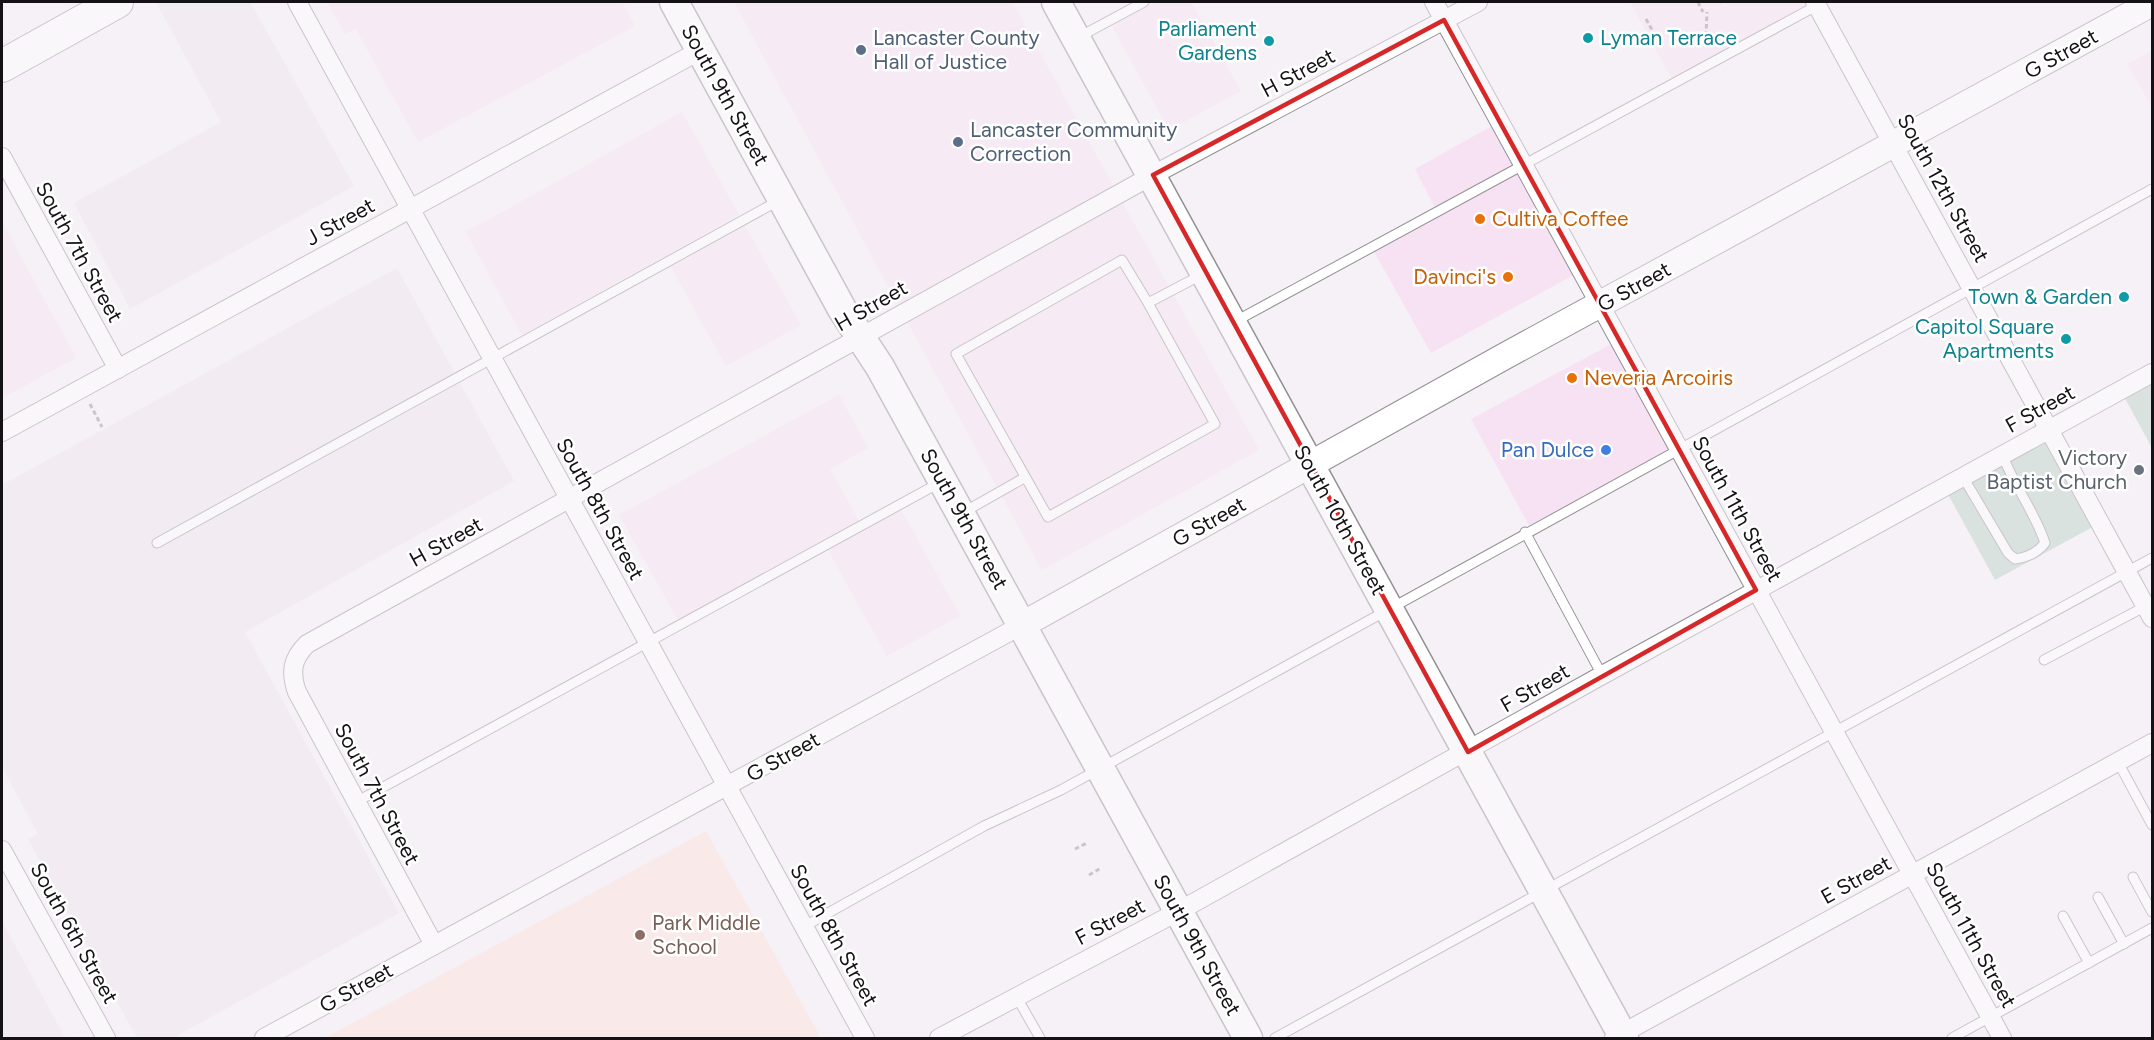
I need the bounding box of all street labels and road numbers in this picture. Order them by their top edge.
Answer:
street label: South 9th Street [676,20,774,170]
street label: G Street [2020,23,2102,84]
street label: H Street [1257,43,1339,102]
street label: South 12th Street [1892,109,1995,266]
street label: South 7th Street [31,177,128,326]
street label: J Street [301,192,379,251]
street label: G Street [1593,256,1675,317]
street label: H Street [830,275,912,336]
street label: F Street [2001,379,2079,438]
street label: South 11th Street [1687,432,1788,586]
street label: South 8th Street [551,434,650,584]
street label: South 10th Street [1289,440,1392,599]
street label: South 9th Street [915,444,1013,594]
street label: G Street [1168,491,1250,552]
street label: H Street [405,511,487,572]
street label: F Street [1496,658,1574,717]
street label: South 7th Street [330,719,425,869]
street label: G Street [742,726,824,787]
street label: E Street [1816,850,1895,909]
street label: South 6th Street [25,858,123,1008]
street label: South 11th Street [1921,858,2022,1012]
street label: South 8th Street [785,860,884,1010]
street label: South 9th Street [1148,870,1246,1020]
street label: F Street [1071,893,1149,950]
street label: G Street [315,957,397,1018]

